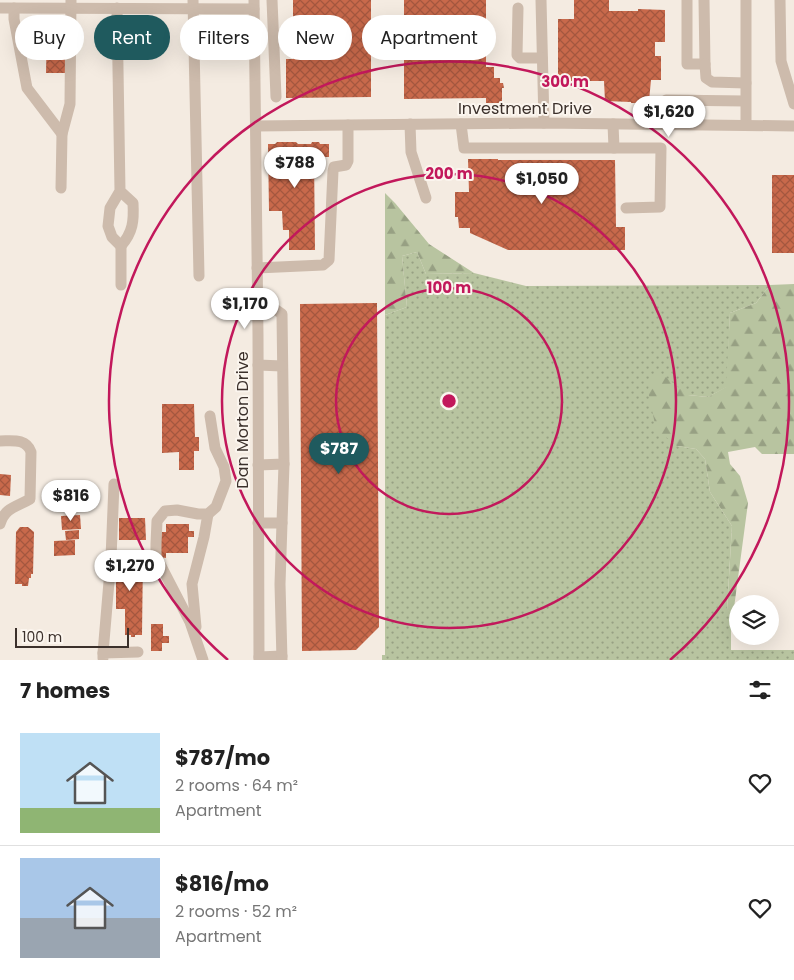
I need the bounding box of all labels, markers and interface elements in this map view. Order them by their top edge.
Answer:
chip: Buy [15,15,84,60]
chip: Rent [94,15,170,60]
chip: Filters [180,15,268,60]
chip: New [278,15,352,60]
chip: Apartment [362,15,496,60]
text: 300 m [541,71,589,92]
pin: $1,620 [628,96,710,138]
street label: Investment Drive [458,97,592,120]
text: $1,620 [644,100,694,123]
pin: $788 [265,146,325,189]
text: $788 [275,151,315,174]
pin: $1,050 [501,162,583,205]
text: 200 m [425,163,473,184]
text: $1,050 [516,167,568,190]
text: 100 m [427,277,471,298]
pin: $1,170 [204,288,286,330]
text: $1,170 [222,292,268,315]
street label: Dan Morton Drive [231,351,254,489]
centre of rings [440,392,458,410]
pin: $787 [309,432,369,475]
text: $787 [320,437,358,460]
pin: $816 [41,480,101,522]
text: $816 [52,484,90,507]
pin: $1,270 [89,550,171,592]
text: $1,270 [105,554,155,577]
map controls [729,595,779,645]
button: layers [729,595,779,645]
scale bar [15,625,129,648]
text: 100 m [22,627,62,647]
text: 7 homes [20,676,110,705]
icon: filters [746,676,774,704]
text: $787/mo [175,743,270,772]
icon: home [60,753,120,813]
icon: heart [746,769,774,797]
text: 2 rooms · 64 m² [175,774,298,797]
text: Apartment [175,799,262,822]
text: $816/mo [175,869,269,898]
icon: home [60,878,120,938]
icon: heart [746,894,774,922]
text: 2 rooms · 52 m² [175,900,297,923]
text: Apartment [175,925,262,948]

